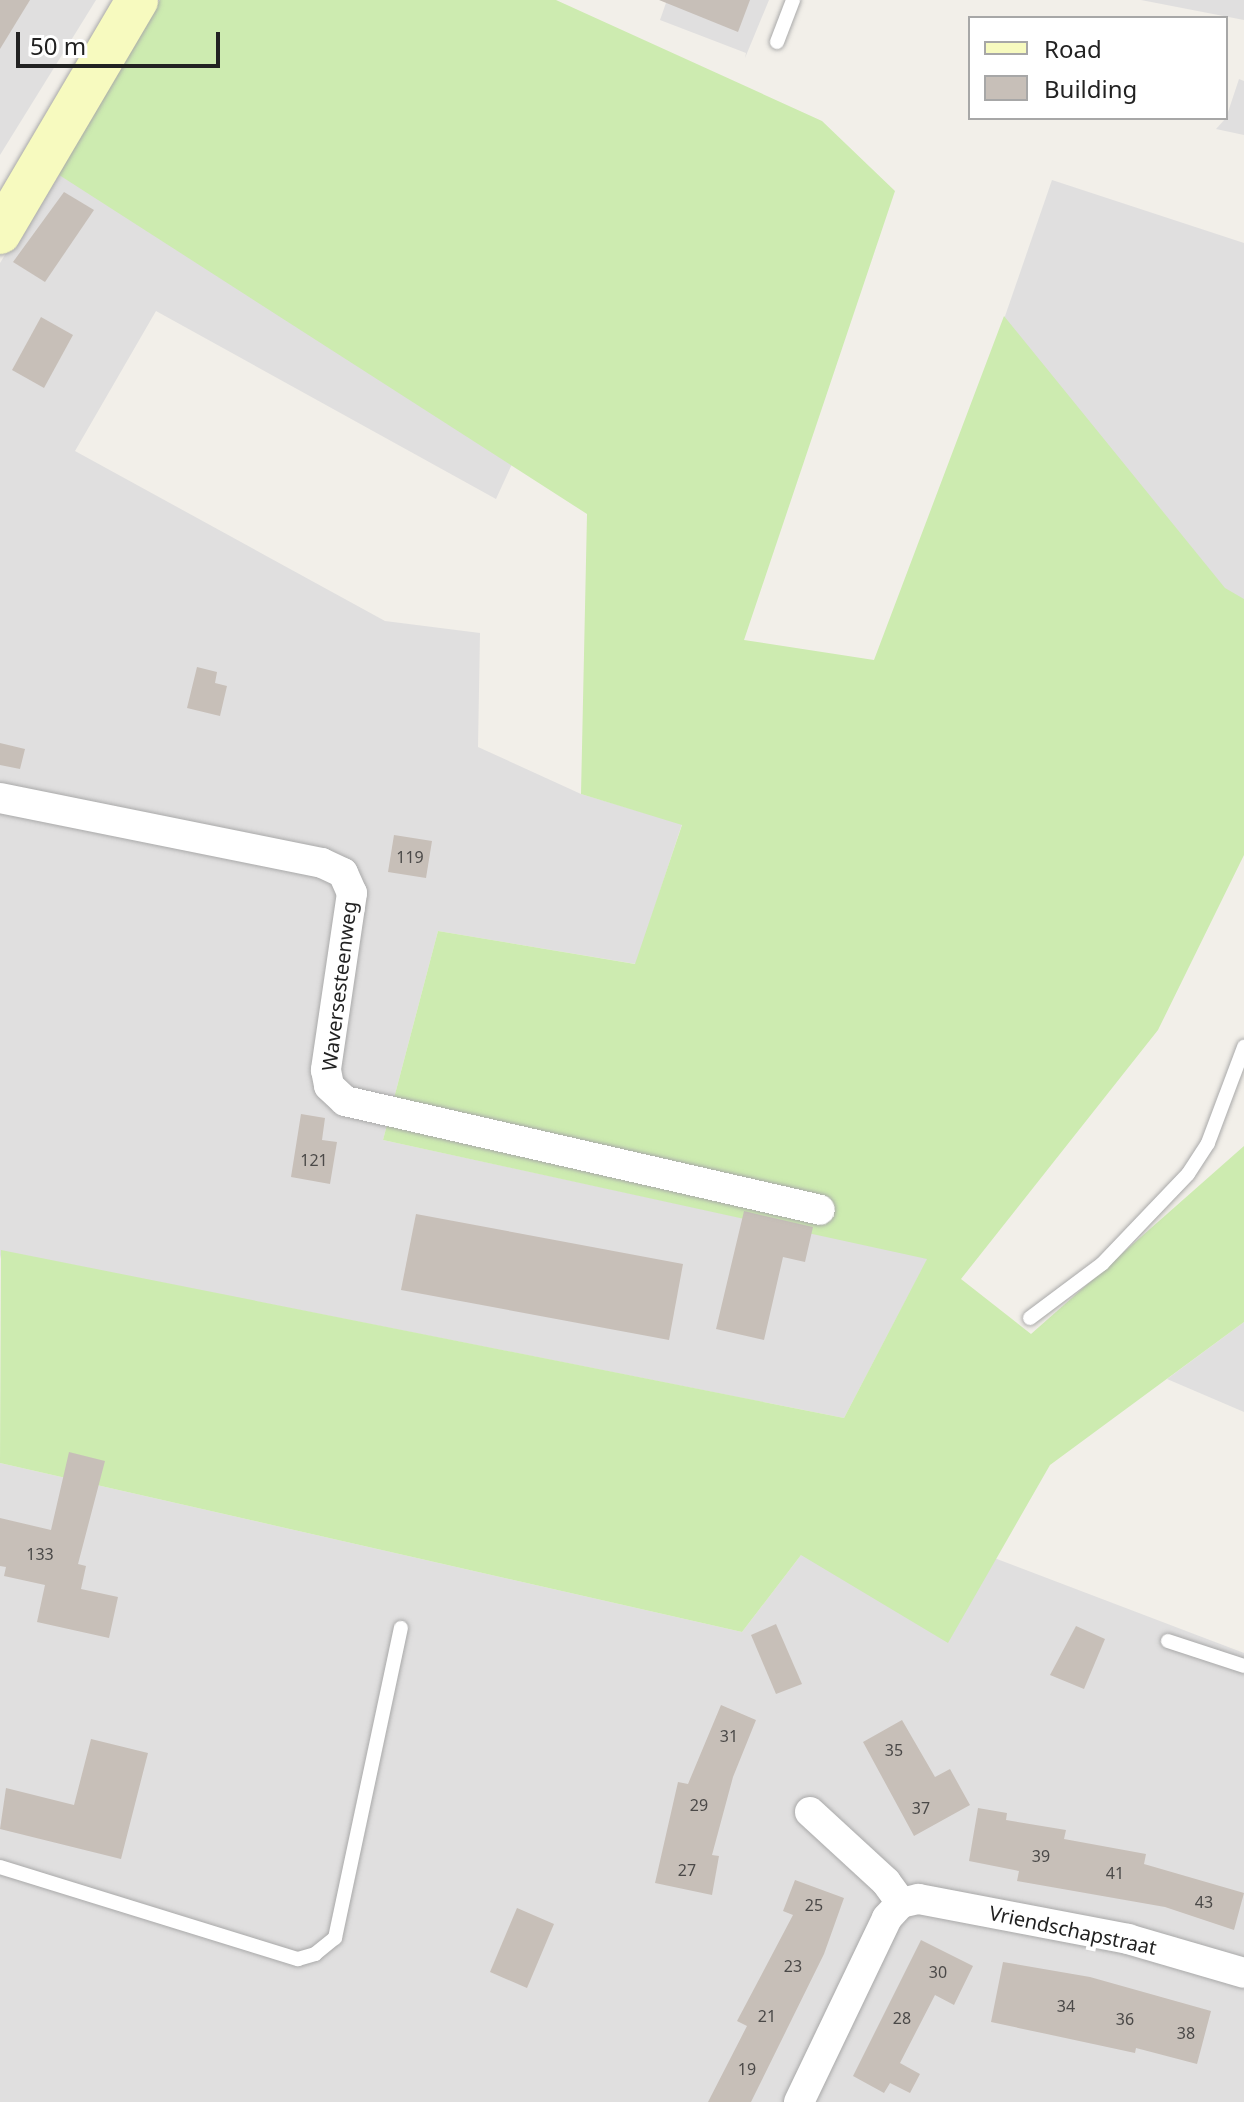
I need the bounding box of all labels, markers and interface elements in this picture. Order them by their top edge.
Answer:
scale bar [20,16,224,66]
legend [968,16,1228,120]
text: 50 m [30,29,86,62]
text: Road [1044,32,1102,65]
text: Building [1044,72,1137,105]
house number: 119 [396,847,424,867]
street label: Waversesteenweg [317,900,361,1072]
house number: 121 [300,1150,328,1170]
house number: 133 [26,1544,54,1564]
house number: 31 [720,1726,738,1746]
house number: 35 [885,1740,903,1760]
house number: 29 [690,1795,708,1815]
house number: 37 [912,1798,930,1818]
house number: 39 [1032,1846,1050,1866]
house number: 27 [678,1860,696,1880]
house number: 41 [1106,1863,1124,1883]
house number: 43 [1195,1892,1213,1912]
house number: 25 [805,1895,823,1915]
street label: Vriendschapstraat [987,1901,1159,1959]
house number: 23 [784,1956,802,1976]
house number: 30 [929,1962,947,1982]
house number: 34 [1057,1996,1075,2016]
house number: 21 [758,2006,776,2026]
house number: 28 [893,2008,911,2028]
house number: 36 [1116,2009,1134,2029]
house number: 38 [1177,2023,1195,2043]
house number: 19 [738,2059,756,2079]

